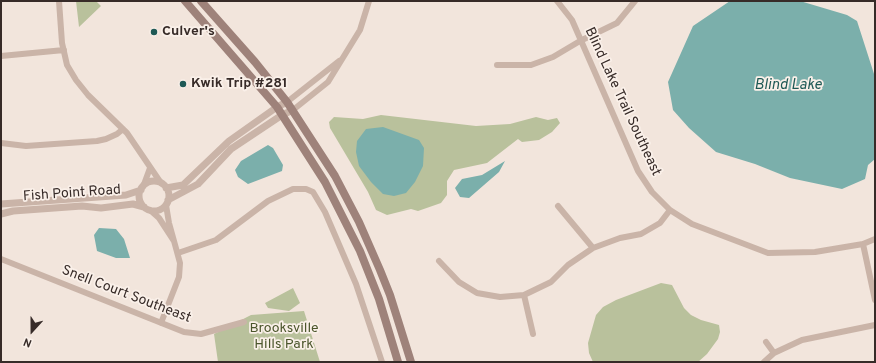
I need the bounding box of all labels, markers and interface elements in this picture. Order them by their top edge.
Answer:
place label: Culver's [162,24,215,40]
street label: Blind Lake Trail Southeast [580,25,664,179]
marker: Culver's [149,27,159,37]
place label: Kwik Trip #281 [191,76,288,92]
water label: Blind Lake [754,77,822,95]
marker: Kwik Trip #281 [178,79,188,89]
street label: Fish Point Road [23,182,121,206]
street label: Snell Court Southeast [59,263,193,327]
north arrow [12,311,52,351]
park label: Brooksville Hills Park [249,321,319,354]
text: N [22,334,34,350]

